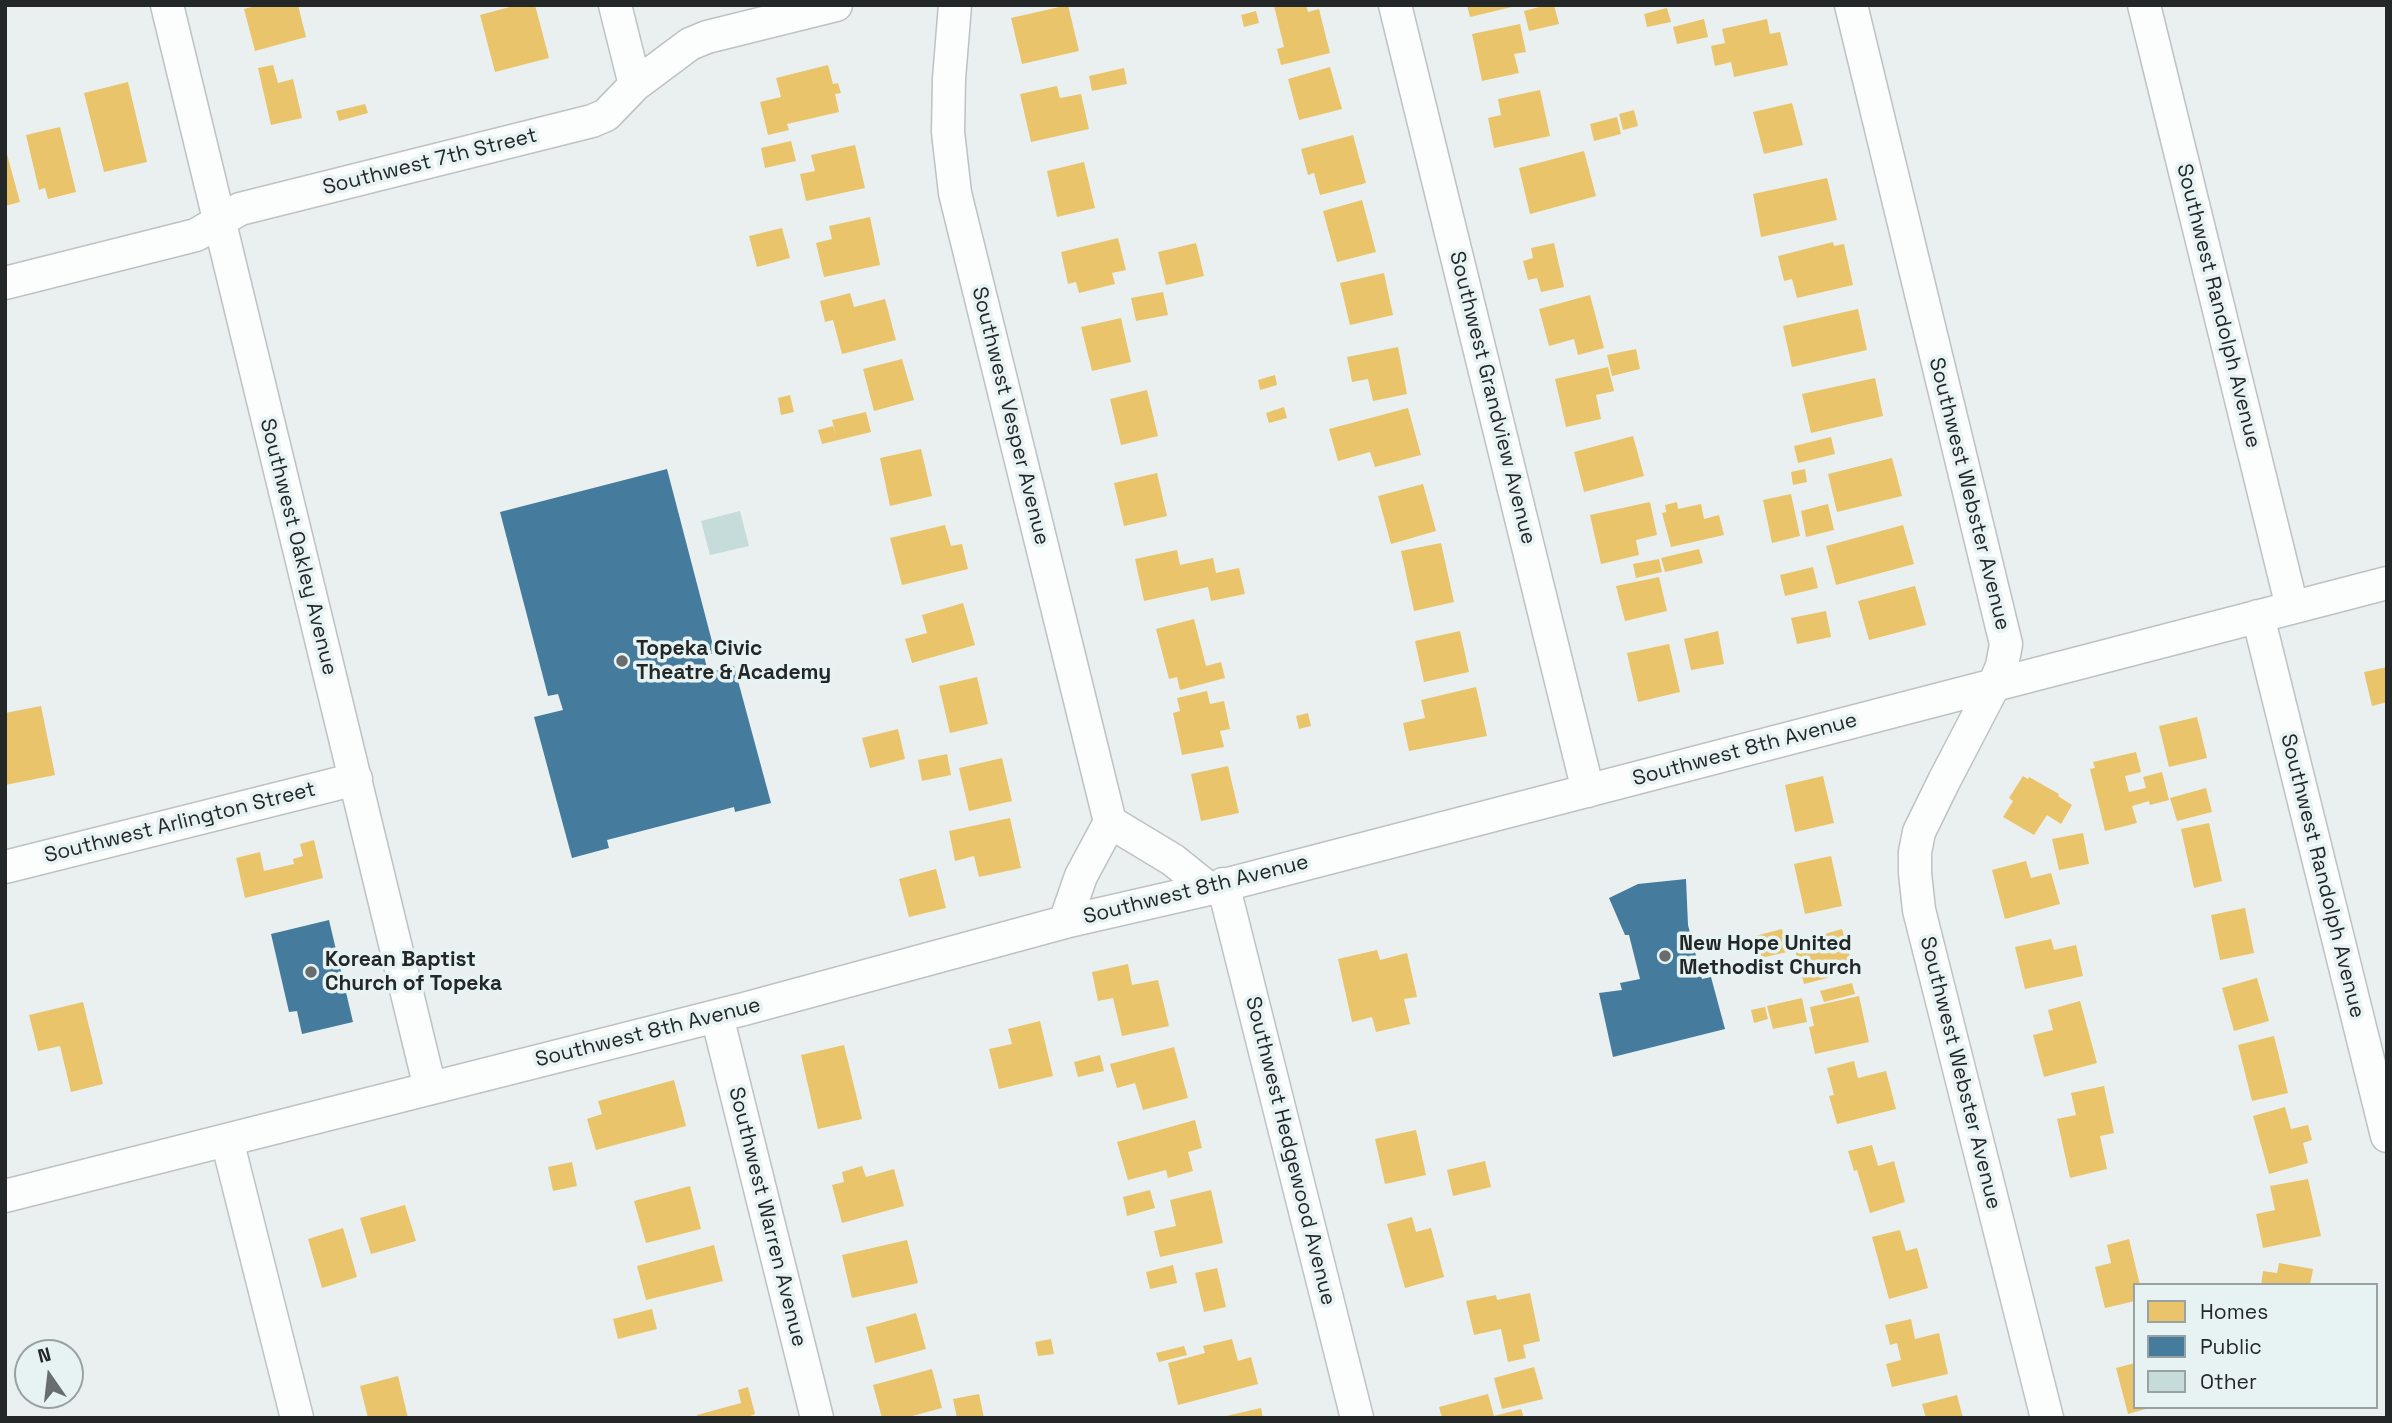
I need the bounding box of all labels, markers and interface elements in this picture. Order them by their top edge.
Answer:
street label: Southwest 7th Street [320,123,540,201]
street label: Southwest Randolph Avenue [2170,161,2266,451]
street label: Southwest Grandview Avenue [1443,249,1541,547]
street label: Southwest Vesper Avenue [966,284,1054,548]
street label: Southwest Webster Avenue [1923,355,2015,633]
street label: Southwest Oakley Avenue [254,416,342,678]
place label: Topeka Civic Theatre & Academy [636,636,831,686]
marker: Topeka Civic Theatre & Academy [614,653,630,669]
street label: Southwest 8th Avenue [1630,708,1860,792]
street label: Southwest Randolph Avenue [2274,731,2370,1021]
street label: Southwest Arlington Street [42,777,318,869]
street label: Southwest 8th Avenue [1081,850,1311,930]
place label: New Hope United Methodist Church [1679,931,1862,981]
street label: Southwest Webster Avenue [1914,934,2006,1212]
place label: Korean Baptist Church of Topeka [325,947,502,997]
marker: New Hope United Methodist Church [1657,948,1673,964]
marker: Korean Baptist Church of Topeka [303,964,319,980]
street label: Southwest 8th Avenue [533,993,763,1073]
street label: Southwest Hedgewood Avenue [1239,994,1341,1308]
street label: Southwest Warren Avenue [723,1085,811,1349]
legend [2133,1283,2378,1409]
text: Homes [2200,1298,2268,1325]
text: Public [2200,1333,2262,1360]
north arrow [14,1339,84,1409]
text: N [35,1341,53,1369]
text: Other [2200,1368,2257,1395]

